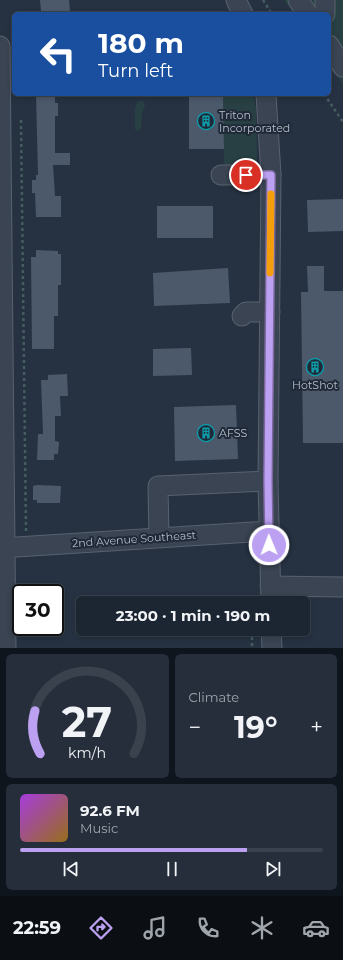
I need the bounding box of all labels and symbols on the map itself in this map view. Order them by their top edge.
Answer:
place label: Triton Incorporated [219,108,290,135]
building icon: Triton Incorporated [196,111,216,131]
pin [229,158,263,192]
building icon: HotShot [305,357,325,377]
place label: HotShot [292,378,338,392]
building icon: AFSS [196,423,216,443]
place label: AFSS [219,426,248,440]
position arrow [248,524,290,566]
street label: 2nd Avenue Southeast [72,528,197,550]
speed limit sign: 30 [12,584,64,636]

